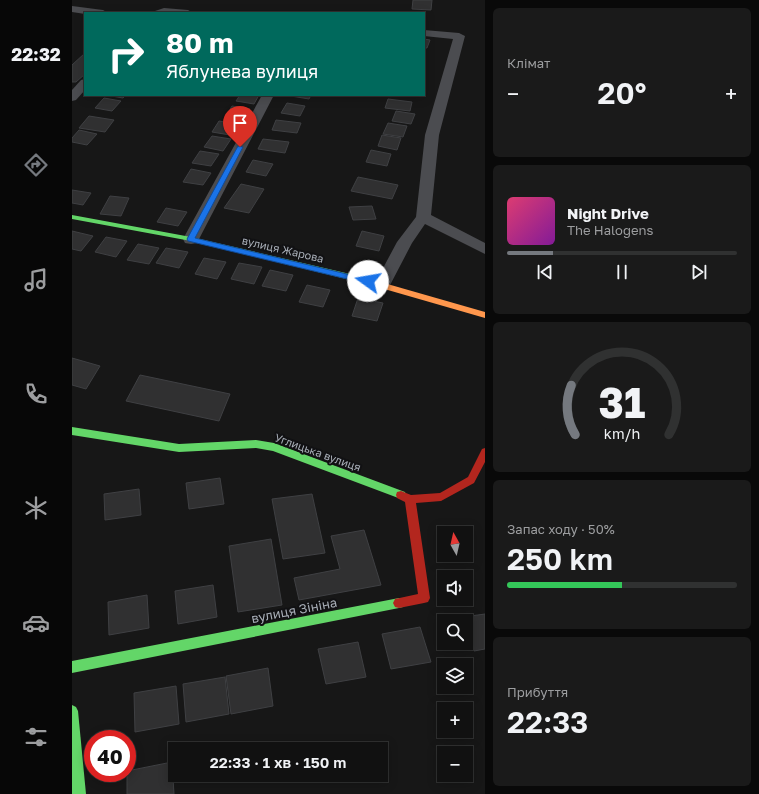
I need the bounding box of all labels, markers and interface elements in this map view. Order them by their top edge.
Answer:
text: 80 m [166,26,234,59]
icon: right [100,28,152,80]
text: 22:32 [11,43,61,65]
text: Клімат [507,55,550,71]
text: Яблунева вулиця [166,60,318,82]
text: 20° [598,75,646,111]
text: − [507,80,519,107]
text: + [725,80,737,107]
pin [223,106,257,147]
icon: arrive [229,112,251,134]
icon: directions [22,151,50,179]
text: Night Drive [567,204,649,222]
text: The Halogens [567,222,653,238]
street label: вулиця Жарова [241,233,325,265]
position arrow [347,260,389,302]
icon: previous [534,261,556,283]
icon: pause [611,261,633,283]
icon: next [688,261,710,283]
icon: music [22,266,50,294]
text: 31 [599,377,645,427]
icon: phone [22,380,50,408]
text: km/h [604,425,640,442]
street label: Углицька вулиця [273,430,363,474]
icon: climate [22,494,50,522]
text: Запас ходу · 50% [507,521,615,537]
north arrow [437,526,473,562]
map controls [437,526,473,782]
text: 250 km [507,541,613,577]
button: sound [437,570,473,606]
street label: вулиця Зініна [250,594,338,626]
icon: car [22,609,50,637]
button: search [437,614,473,650]
button: layers [437,658,473,694]
text: Прибуття [507,684,568,700]
button: + [437,702,473,738]
text: 22:33 [507,704,588,740]
icon: filters [22,723,50,751]
speed limit sign: 40 [84,730,136,782]
button: − [437,746,473,782]
text: 22:33 · 1 хв · 150 m [210,753,346,771]

